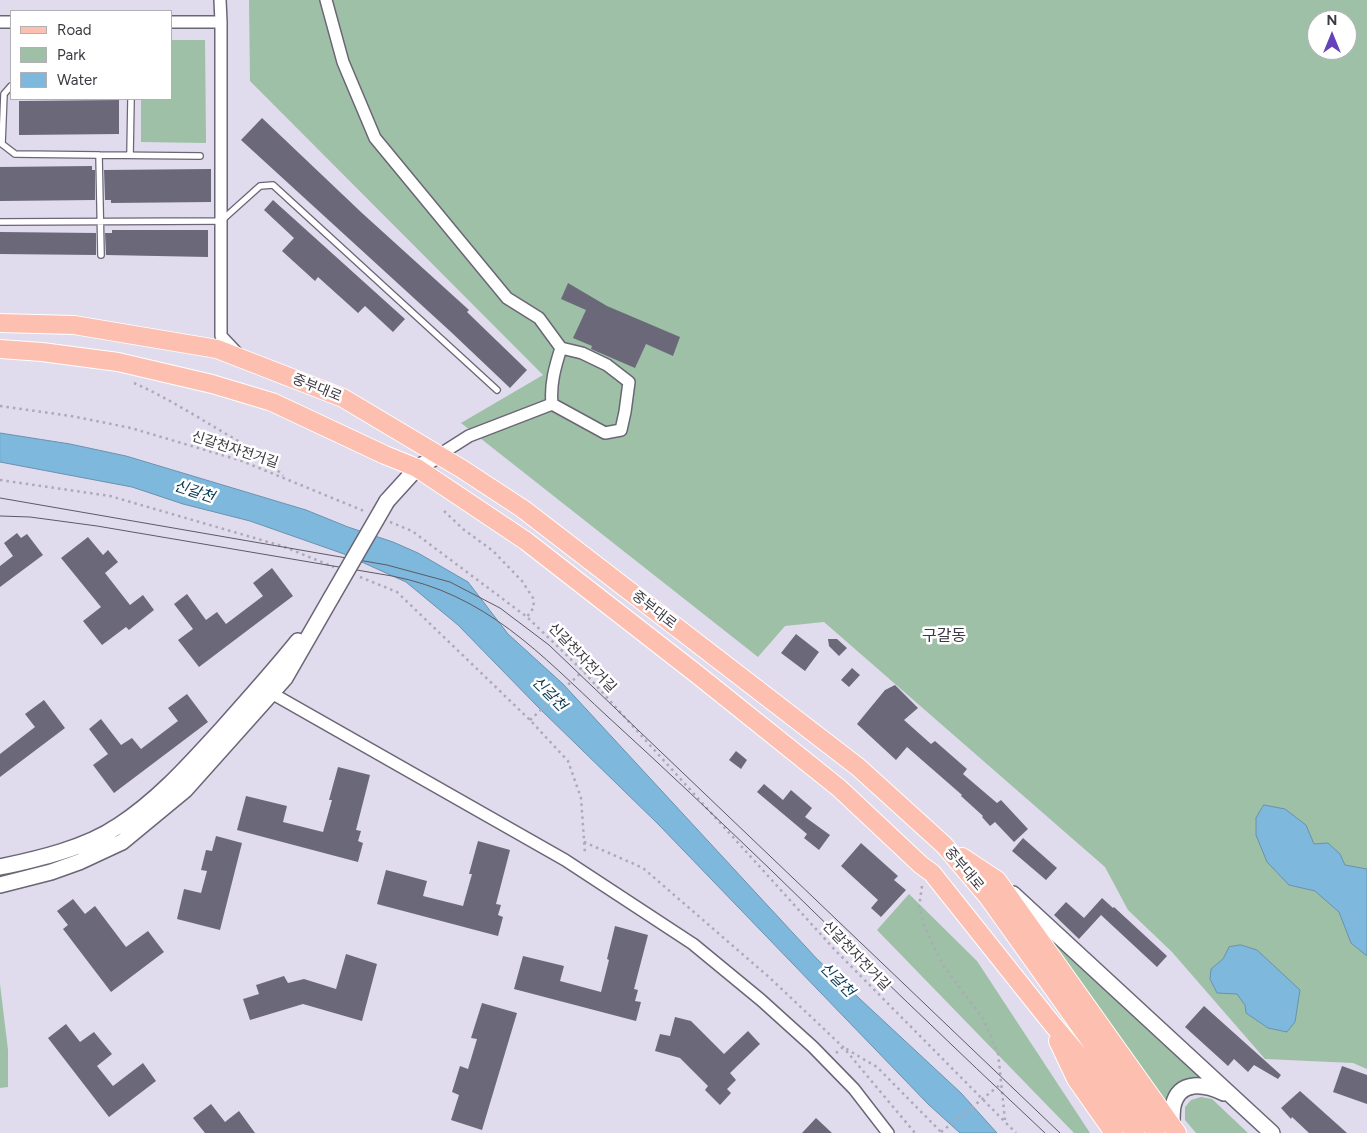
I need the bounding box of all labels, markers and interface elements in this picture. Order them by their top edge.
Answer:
legend [10,10,172,100]
north arrow [1307,10,1357,60]
text: N [1327,12,1337,29]
text: Road [57,21,92,39]
text: Park [57,46,86,64]
text: Water [57,71,97,89]
street label: 중부대로 [290,371,344,405]
street label: 신갈천자전거길 [190,428,280,472]
water label: 신갈천 [172,477,216,507]
street label: 중부대로 [629,588,679,632]
street label: 신갈천자전거길 [545,620,619,696]
district label: 구갈동 [922,626,966,646]
water label: 신갈천 [528,673,570,715]
street label: 중부대로 [941,844,987,894]
street label: 신갈천자전거길 [819,918,893,994]
water label: 신갈천 [816,959,858,1001]

